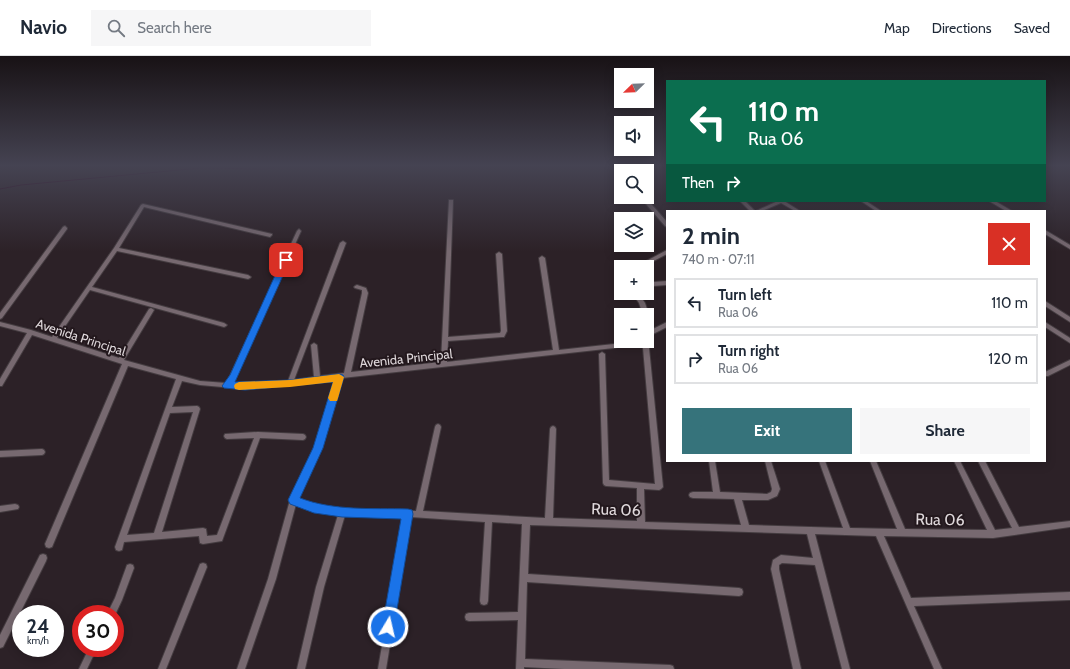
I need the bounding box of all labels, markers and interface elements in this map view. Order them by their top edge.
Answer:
search box [91,10,371,46]
text: Navio [20,16,67,39]
icon: search [105,17,127,39]
text: Search here [137,19,212,37]
text: Map [884,19,910,37]
text: Directions [932,19,992,37]
text: Saved [1014,19,1050,37]
north arrow [614,68,654,108]
map controls [614,68,654,348]
text: 110 m [748,94,819,128]
icon: left [682,96,734,148]
button: sound [614,116,654,156]
text: Rua 06 [748,128,804,150]
button: search [614,164,654,204]
icon: right [722,172,744,194]
text: Then [682,174,714,192]
button: layers [614,212,654,252]
text: 2 min [682,221,740,250]
button: close [988,223,1030,265]
pin [269,243,303,277]
icon: arrive [275,249,297,271]
text: 740 m · 07:11 [682,251,755,267]
button: + [614,260,654,300]
text: Turn left [718,286,772,304]
icon: left [684,292,706,314]
text: 110 m [991,294,1028,312]
text: Rua 06 [718,304,758,320]
button: − [614,308,654,348]
street label: Avenida Principal [34,315,128,359]
text: Turn right [718,342,779,360]
street label: Avenida Principal [359,345,453,371]
icon: right [684,348,706,370]
text: 120 m [988,350,1028,368]
text: Rua 06 [718,360,758,376]
button: Exit [682,408,852,454]
button: Share [860,408,1030,454]
street label: Rua 06 [591,499,641,520]
street label: Rua 06 [915,510,965,529]
speed limit sign: 30 [72,605,124,657]
position arrow [367,606,409,648]
text: 24 [27,614,50,638]
text: km/h [27,634,49,647]

